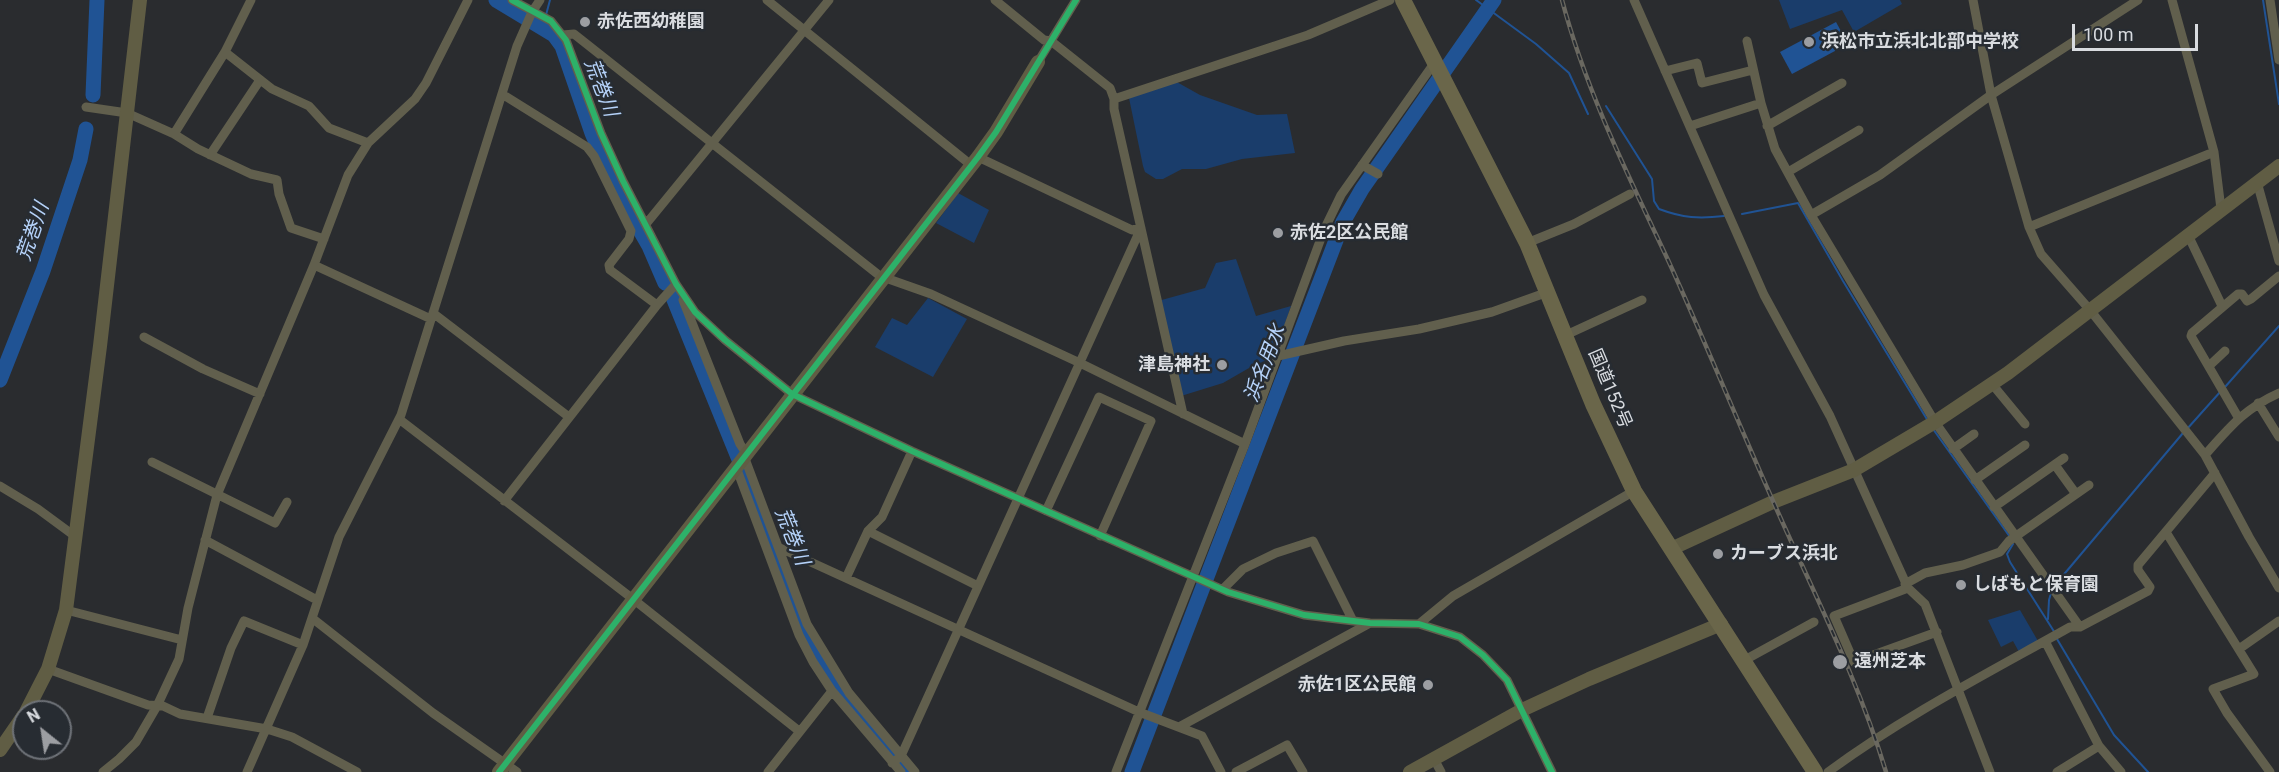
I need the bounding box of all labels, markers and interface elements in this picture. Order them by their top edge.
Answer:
place label: 赤佐西幼稚園 [597,11,705,33]
scale bar [2075,12,2201,50]
marker: 赤佐西幼稚園 [578,15,592,29]
text: 100 m [2083,24,2134,45]
place label: 浜松市立浜北北部中学校 [1821,31,2019,53]
marker: 浜松市立浜北北部中学校 [1802,35,1816,49]
water label: 荒巻川 [578,56,622,120]
water label: 荒巻川 [13,200,55,264]
place label: 赤佐2区公民館 [1290,222,1408,244]
marker: 赤佐2区公民館 [1271,226,1285,240]
water label: 浜名用水 [1240,322,1292,406]
street label: 国道152号 [1583,346,1635,432]
place label: 津島神社 [1138,354,1210,376]
marker: 津島神社 [1215,358,1229,372]
water label: 荒巻川 [769,505,813,569]
place label: カーブス浜北 [1730,543,1838,565]
marker: カーブス浜北 [1711,547,1725,561]
place label: しばもと保育園 [1973,574,2099,596]
marker: しばもと保育園 [1954,578,1968,592]
place label: 遠州芝本 [1854,651,1926,673]
marker: 遠州芝本 [1831,653,1849,671]
place label: 赤佐1区公民館 [1298,674,1416,696]
marker: 赤佐1区公民館 [1421,678,1435,692]
north arrow [12,700,72,760]
text: N [24,705,43,727]

